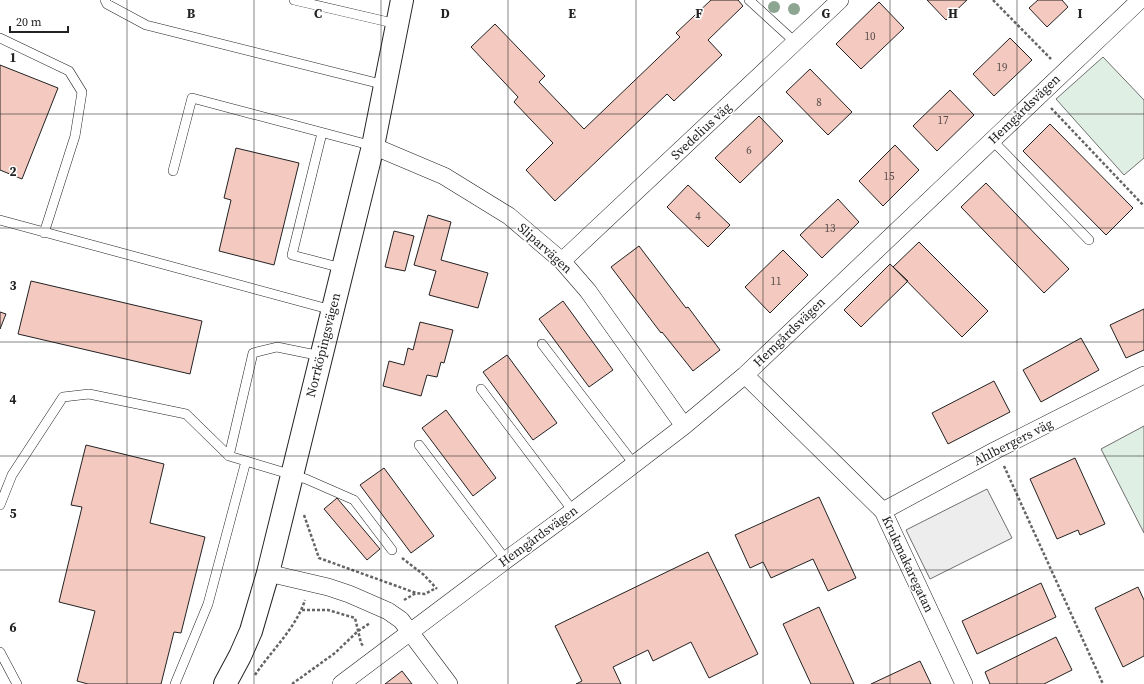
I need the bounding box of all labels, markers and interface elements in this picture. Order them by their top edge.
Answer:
text: B [187,5,196,22]
text: C [314,5,322,22]
text: D [440,5,450,22]
text: E [568,5,576,22]
text: F [695,5,703,22]
text: G [822,5,831,22]
text: H [948,5,958,22]
text: I [1077,5,1083,22]
scale bar [10,8,68,34]
text: 20 m [16,14,42,30]
house number: 10 [865,29,876,44]
text: 1 [9,49,17,66]
house number: 19 [997,60,1008,75]
street label: Hemgårdsvägen [984,70,1064,148]
house number: 8 [816,95,822,110]
street label: Svedelius väg [667,98,735,163]
house number: 17 [938,113,949,128]
house number: 6 [746,143,752,158]
text: 2 [9,163,17,180]
house number: 15 [884,169,895,184]
house number: 4 [695,209,701,224]
street label: Sliparvägen [514,219,576,277]
house number: 13 [825,221,836,236]
house number: 11 [771,274,782,289]
text: 3 [9,277,17,294]
street label: Norrköpingsvägen [302,291,344,399]
street label: Hemgårdsvägen [749,293,829,371]
text: 4 [9,391,17,408]
street label: Ahlbergers väg [971,415,1056,469]
street label: Hemgårdsvägen [495,502,581,570]
text: 5 [9,505,17,522]
street label: Krukmakaregatan [878,513,938,615]
text: 6 [9,619,17,636]

